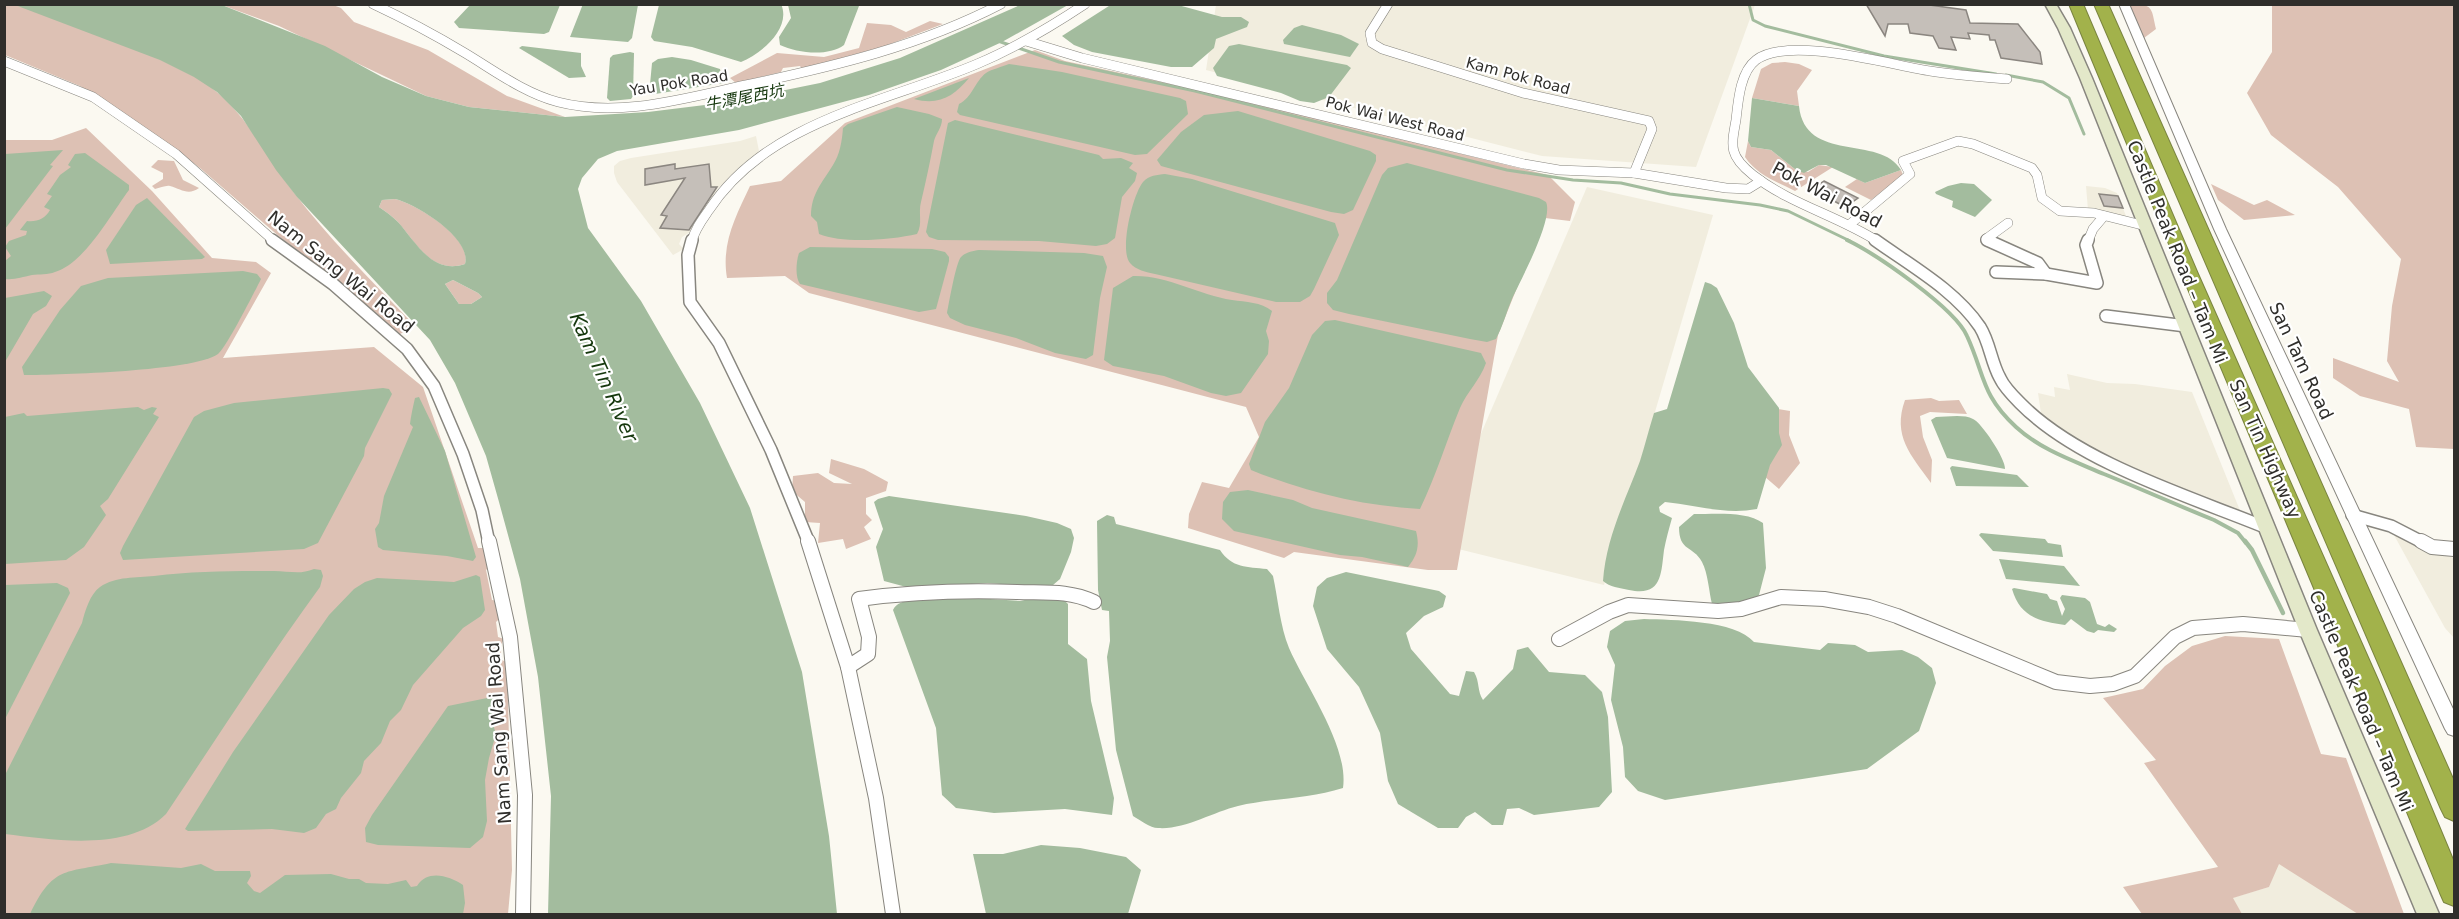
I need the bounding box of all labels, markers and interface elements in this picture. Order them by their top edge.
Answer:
street label: Kam Pok Road [1464,53,1572,99]
street label: Yau Pok Road [628,66,729,100]
water label: 牛潭尾西坑 [703,80,787,114]
street label: Pok Wai West Road [1324,93,1466,145]
street label: Castle Peak Road – Tam Mi [2123,137,2232,366]
street label: Pok Wai Road [1769,157,1886,232]
street label: Nam Sang Wai Road [264,206,419,337]
street label: San Tam Road [2265,299,2338,423]
water label: Kam Tin River [565,309,644,447]
street label: San Tin Highway [2225,376,2306,522]
street label: Castle Peak Road – Tam Mi [2305,587,2418,815]
street label: Nam Sang Wai Road [482,641,515,825]

